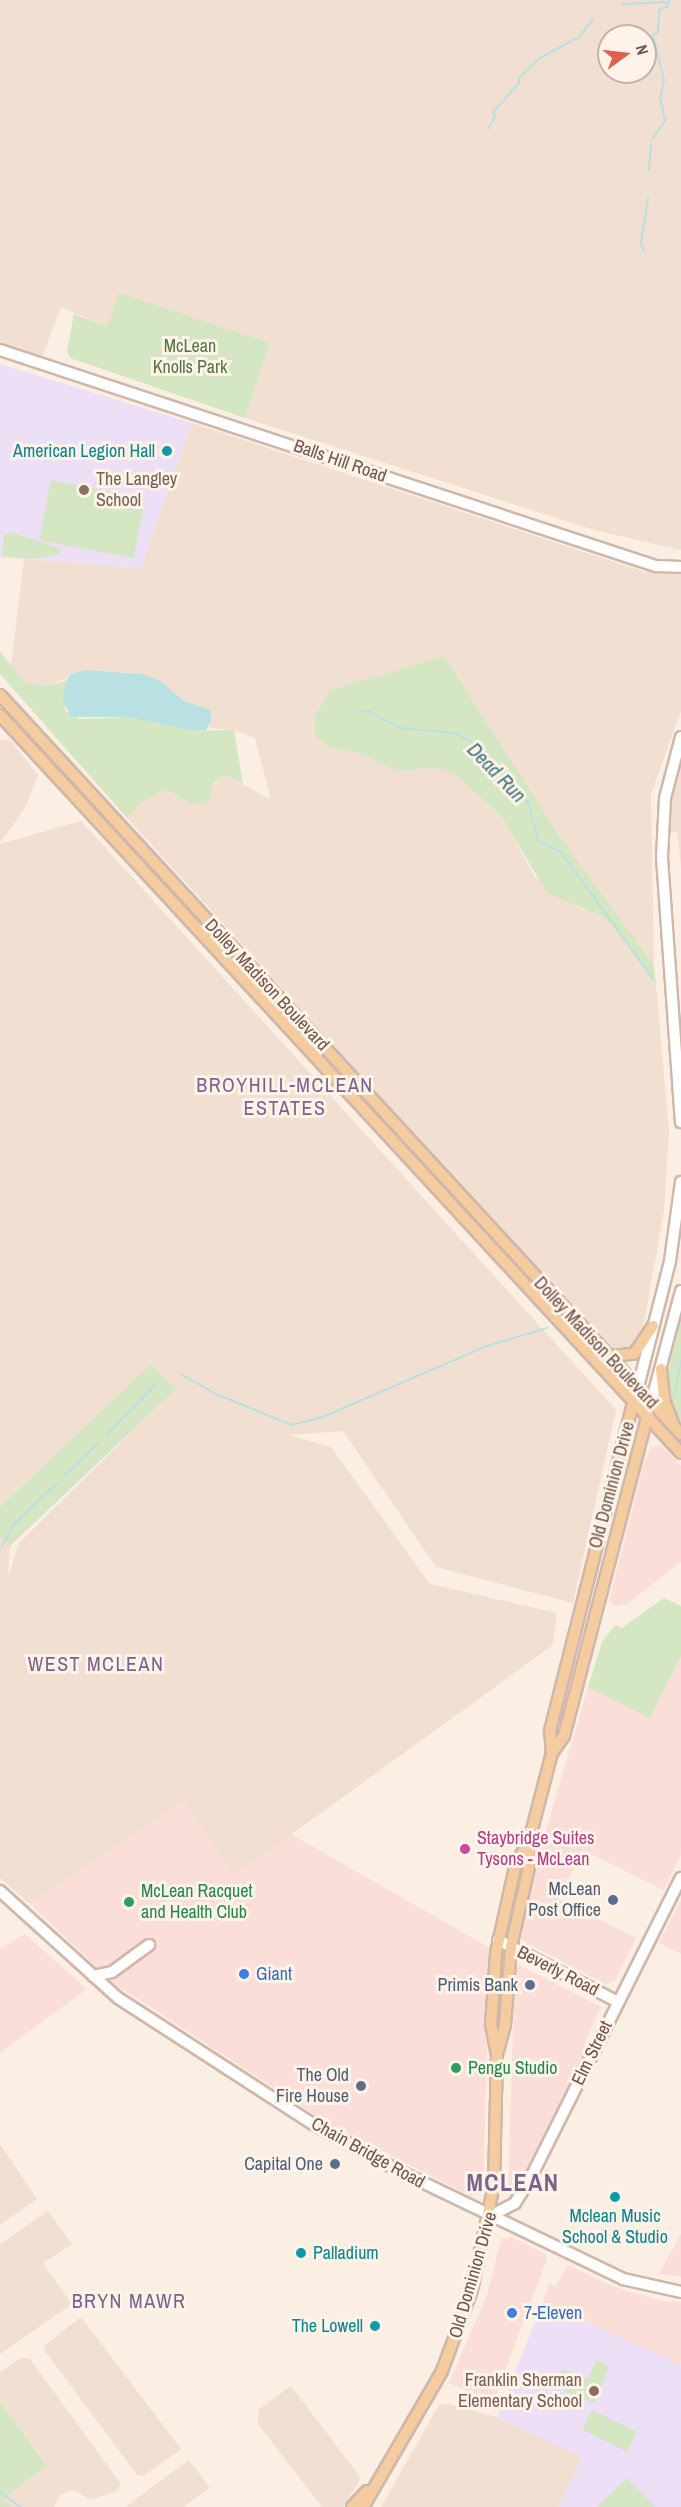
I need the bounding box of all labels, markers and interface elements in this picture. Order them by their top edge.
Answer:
north arrow [597,24,657,84]
text: N [631,42,654,57]
park label: McLean Knolls Park [153,336,227,378]
street label: Balls Hill Road [291,435,389,487]
place label: American Legion Hall [13,440,155,462]
marker: American Legion Hall [160,444,174,458]
place label: The Langley School [96,469,177,512]
marker: The Langley School [77,483,91,497]
water label: Dead Run [463,737,531,807]
street label: Dolley Madison Boulevard [200,915,334,1055]
district label: BROYHILL-MCLEAN ESTATES [196,1073,374,1120]
street label: Dolley Madison Boulevard [529,1273,663,1413]
street label: Old Dominion Drive [585,1419,639,1551]
district label: WEST MCLEAN [28,1651,164,1675]
place label: Staybridge Suites Tysons - McLean [477,1828,594,1870]
marker: Staybridge Suites Tysons - McLean [458,1842,472,1856]
place label: McLean Post Office [528,1879,601,1922]
place label: McLean Racquet and Health Club [141,1881,253,1924]
marker: McLean Post Office [606,1893,620,1907]
marker: McLean Racquet and Health Club [122,1895,136,1909]
street label: Beverly Road [514,1941,602,2001]
place label: Giant [256,1963,292,1985]
marker: Giant [237,1967,251,1981]
place label: Primis Bank [438,1974,518,1996]
marker: Primis Bank [523,1978,537,1992]
street label: Elm Street [567,2017,617,2089]
place label: Pengu Studio [468,2057,557,2079]
marker: Pengu Studio [449,2061,463,2075]
place label: The Old Fire House [276,2065,349,2108]
marker: The Old Fire House [354,2079,368,2093]
street label: Chain Bridge Road [308,2113,428,2193]
place label: Capital One [244,2153,323,2175]
marker: Capital One [328,2157,342,2171]
district label: MCLEAN [466,2169,560,2197]
marker: Mclean Music School & Studio [608,2190,622,2204]
place label: Mclean Music School & Studio [562,2206,668,2248]
street label: Old Dominion Drive [445,2209,501,2341]
place label: Palladium [313,2242,379,2264]
marker: Palladium [294,2246,308,2260]
district label: BRYN MAWR [72,2288,186,2312]
place label: 7-Eleven [524,2302,582,2324]
marker: 7-Eleven [505,2306,519,2320]
place label: The Lowell [292,2315,363,2337]
marker: The Lowell [368,2319,382,2333]
place label: Franklin Sherman Elementary School [458,2370,582,2412]
marker: Franklin Sherman Elementary School [587,2384,601,2398]

